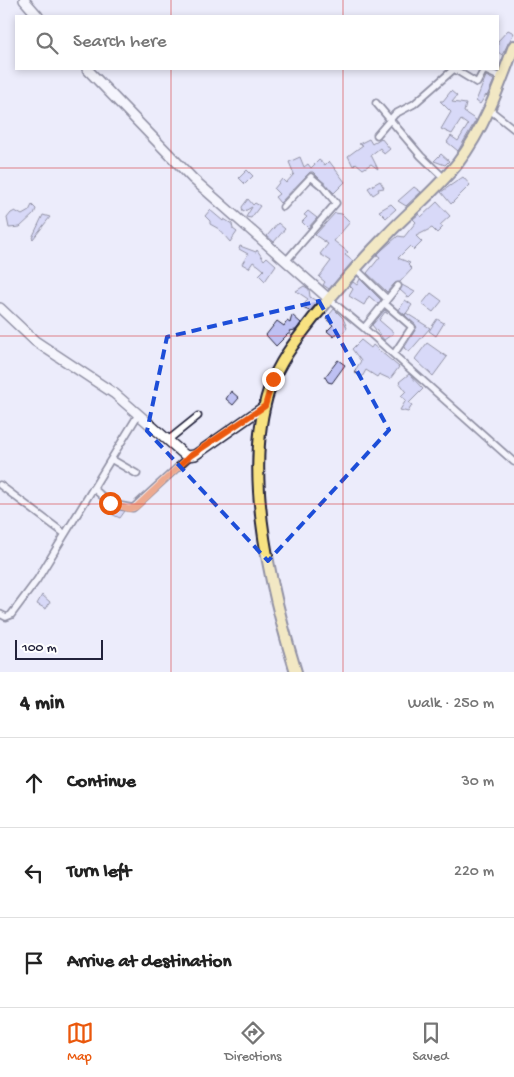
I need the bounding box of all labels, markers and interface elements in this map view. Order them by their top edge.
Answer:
search box [15,15,499,70]
icon: search [33,29,61,57]
text: Search here [73,31,167,54]
route end [262,368,285,391]
route start [99,492,122,515]
scale bar [15,637,102,660]
text: 100 m [22,640,57,657]
text: 4 min [20,692,64,717]
text: Walk · 250 m [408,695,494,714]
icon: ahead [20,769,48,797]
text: Continue [67,771,136,794]
text: 30 m [461,773,494,792]
icon: left [20,859,48,887]
text: Turn left [67,861,131,884]
text: 220 m [454,863,494,882]
icon: arrive [20,949,48,977]
text: Arrive at destination [67,951,231,974]
tab: Map [66,1019,94,1066]
tab: Directions [225,1019,282,1066]
tab: Saved [413,1019,448,1066]

